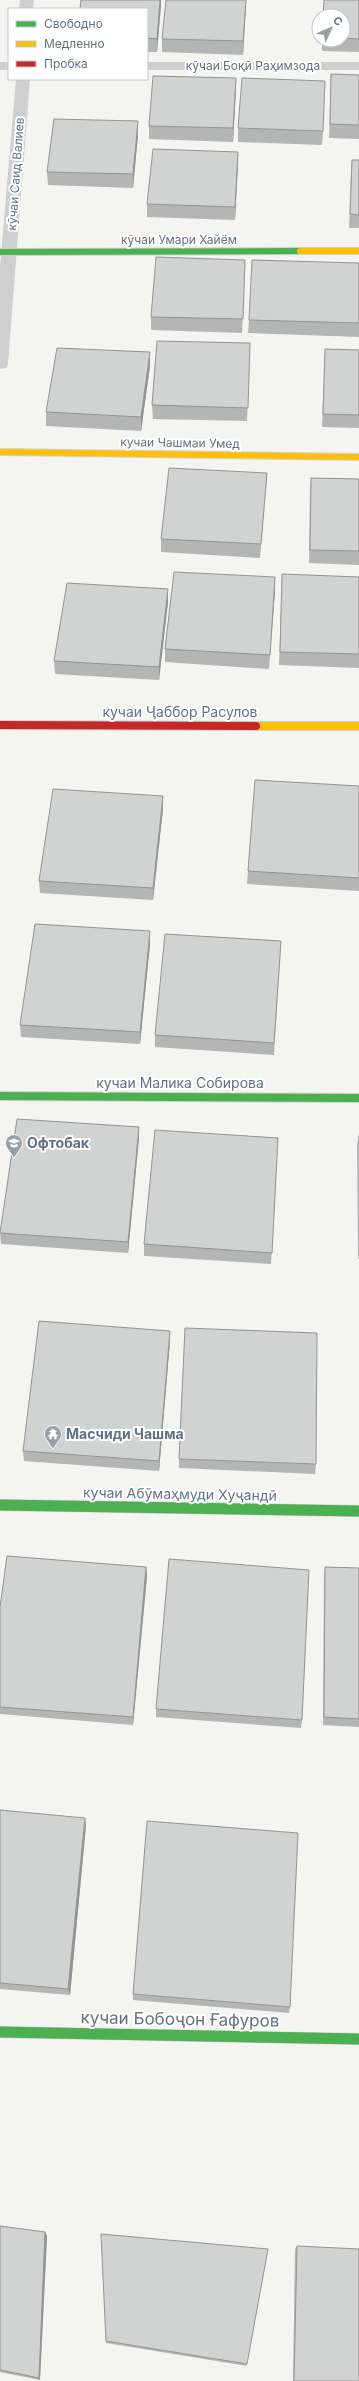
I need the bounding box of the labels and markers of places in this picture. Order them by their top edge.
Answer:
school or university icon: Офтобак [4,1133,24,1158]
place label: Офтобак [27,1134,90,1151]
temple icon: Масчиди Чашма [43,1424,63,1449]
place label: Масчиди Чашма [66,1425,184,1442]

